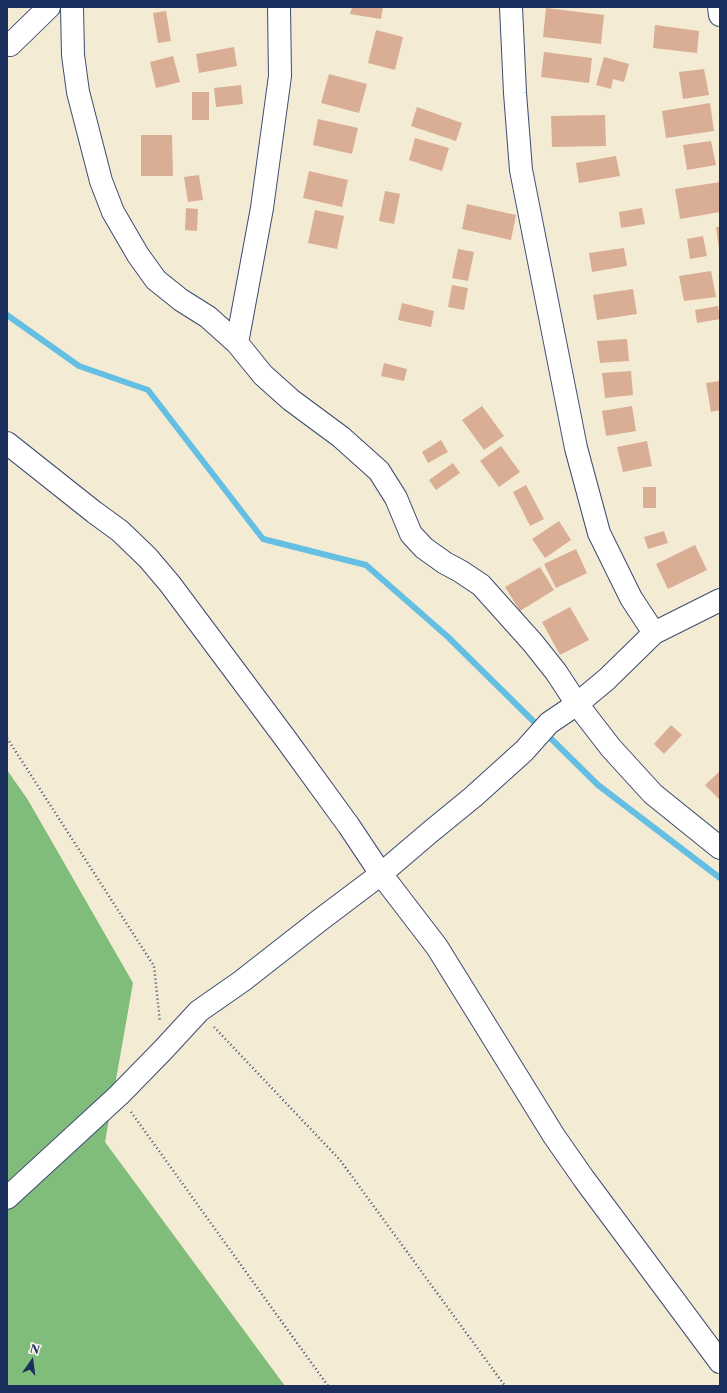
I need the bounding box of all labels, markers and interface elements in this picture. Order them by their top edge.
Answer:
north arrow [12,1341,52,1381]
text: N [29,1341,41,1357]

